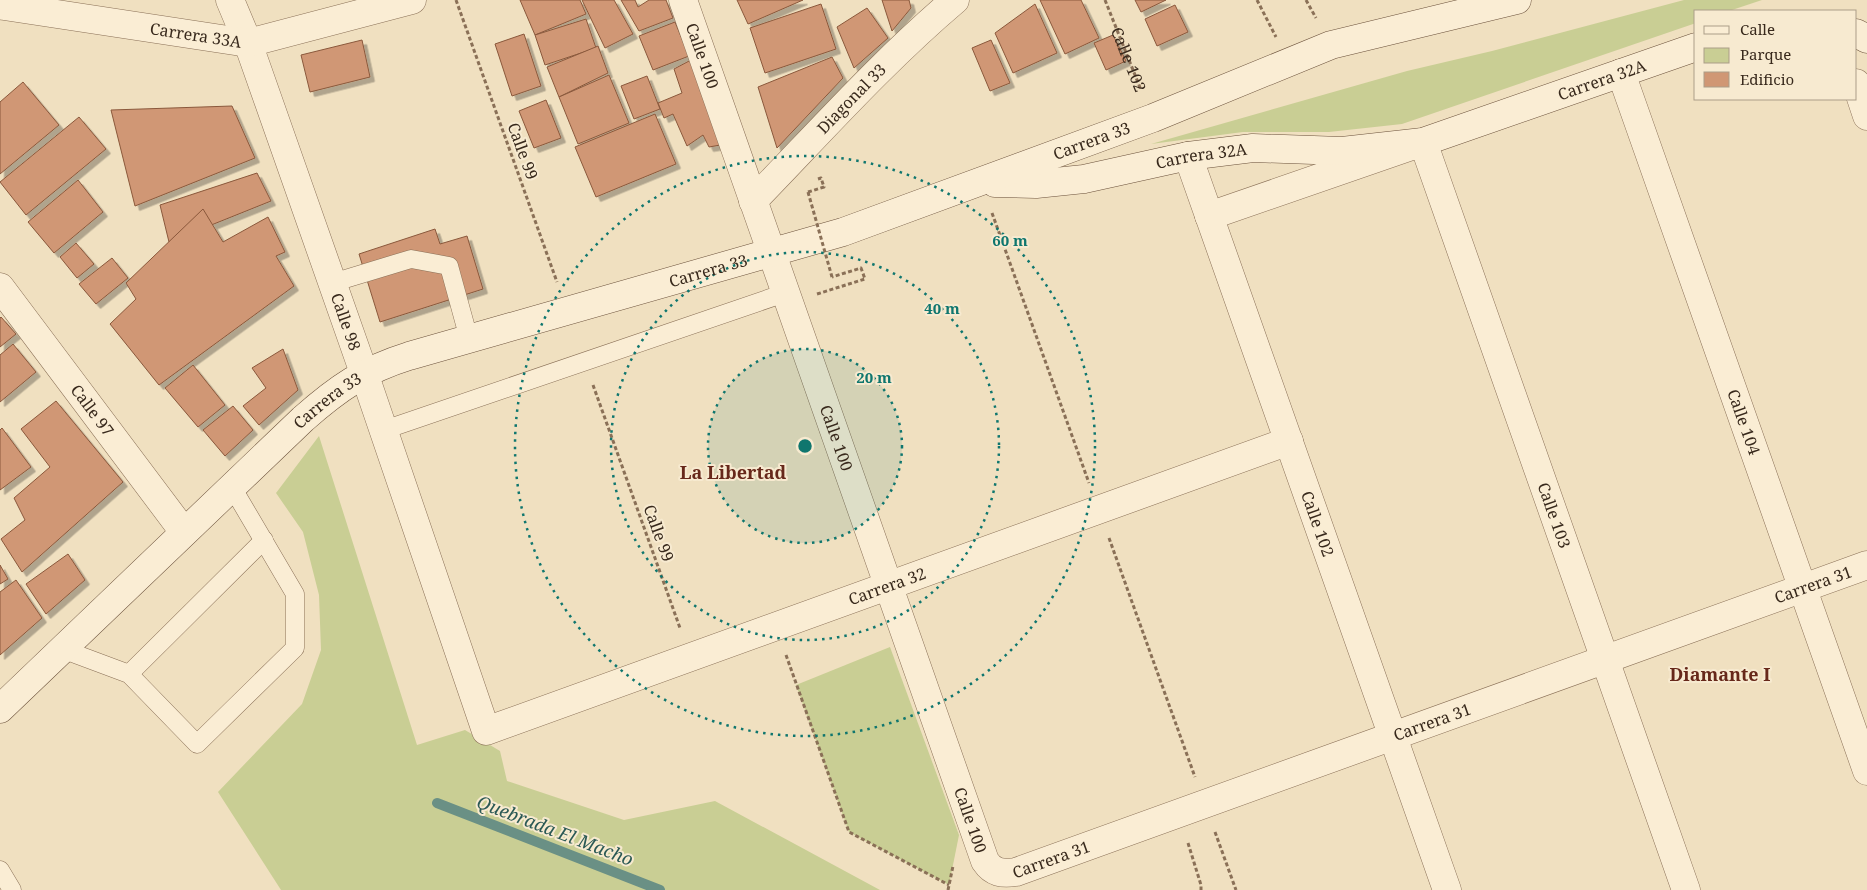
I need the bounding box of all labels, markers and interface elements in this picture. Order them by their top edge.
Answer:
legend [1694,10,1857,100]
street label: Carrera 33A [149,17,244,53]
text: Calle [1740,19,1775,39]
street label: Calle 100 [681,20,724,92]
street label: Calle 102 [1106,24,1152,95]
text: Parque [1740,44,1791,64]
street label: Carrera 32A [1555,54,1649,105]
street label: Diagonal 33 [812,59,891,139]
text: Edificio [1740,69,1794,89]
street label: Carrera 33 [1050,116,1133,165]
street label: Calle 99 [503,119,543,183]
street label: Carrera 32A [1154,138,1249,174]
text: 60 m [992,230,1028,250]
street label: Carrera 33 [666,249,750,292]
street label: Calle 98 [326,290,366,353]
text: 40 m [924,298,960,318]
street label: Carrera 33 [288,367,365,434]
text: 20 m [856,367,892,387]
street label: Calle 97 [66,380,119,441]
street label: Calle 104 [1722,386,1766,458]
street label: Calle 100 [815,402,858,474]
centre of rings [796,437,814,455]
district label: La Libertad [680,460,787,484]
street label: Calle 103 [1532,479,1576,551]
street label: Calle 102 [1296,488,1340,560]
street label: Calle 99 [639,501,679,565]
street label: Carrera 31 [1771,560,1855,609]
street label: Carrera 32 [845,562,929,610]
district label: Diamante I [1670,662,1770,686]
street label: Carrera 31 [1390,698,1474,746]
street label: Calle 100 [949,784,992,856]
water label: Quebrada El Macho [474,789,637,871]
street label: Carrera 31 [1009,835,1093,883]

